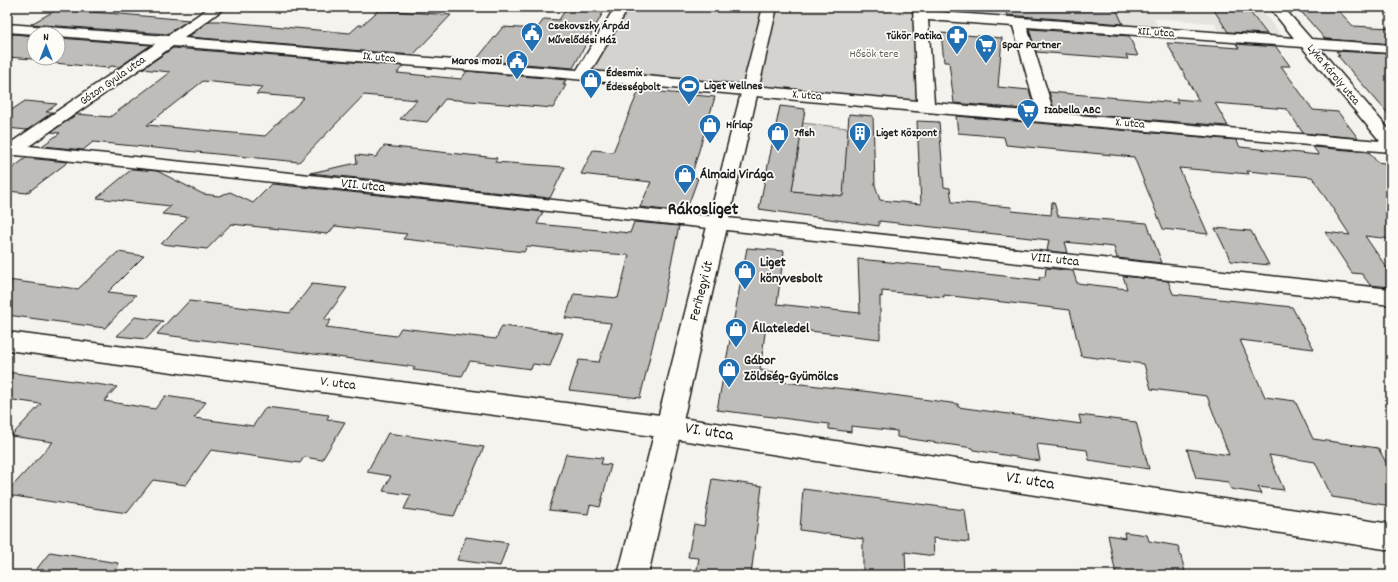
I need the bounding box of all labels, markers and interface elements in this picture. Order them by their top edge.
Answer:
place label: Csekovszky Árpád Művelődési Ház [548,18,630,49]
public building icon: Csekovszky Árpád Művelődési Ház [519,20,545,53]
pharmacy icon: Tükör Patika [944,23,970,56]
street label: XII. utca [1137,23,1175,43]
north arrow [26,26,66,66]
place label: Tükör Patika [886,28,943,45]
text: N [43,30,49,46]
supermarket icon: Spar Partner [973,32,999,65]
place label: Spar Partner [1002,37,1061,54]
street label: Lyka Károly utca [1302,41,1364,109]
park label: Hősök tere [850,46,898,63]
street label: IX. utca [362,48,396,68]
public building icon: Maros mozi [504,48,530,81]
street label: Gózon Gyula utca [77,52,150,110]
place label: Maros mozi [451,53,503,70]
place label: Édesmix Édességbolt [606,65,661,96]
shop icon: Édesmix Édességbolt [578,67,604,100]
sports icon: Liget Wellnes [676,73,702,106]
place label: Liget Wellnes [704,78,763,95]
street label: X. utca [792,86,823,106]
supermarket icon: Izabella ABC [1015,97,1041,130]
place label: Izabella ABC [1044,102,1101,119]
shop icon: Hírlap [697,112,723,145]
street label: X. utca [1115,114,1146,134]
place label: Hírlap [726,117,753,134]
shop icon: 7fish [765,120,791,153]
building icon: Liget Központ [847,120,873,153]
place label: 7fish [794,125,815,142]
place label: Liget Központ [876,125,938,142]
shop icon: Álmaid Virága [672,162,698,195]
place label: Álmaid Virága [700,165,775,185]
street label: VII. utca [340,174,387,198]
district label: Rákosliget [668,198,739,223]
street label: VIII. utca [1030,248,1081,273]
place label: Liget könyvesbolt [760,253,824,289]
shop icon: Liget könyvesbolt [732,258,758,291]
street label: Ferihegyi út [685,259,719,323]
shop icon: Állateledel [723,316,749,349]
place label: Állateledel [752,319,810,339]
place label: Gábor Zöldség-Gyümölcs [744,351,839,387]
shop icon: Gábor Zöldség-Gyümölcs [716,356,742,389]
street label: V. utca [319,372,357,396]
street label: VI. utca [683,417,736,449]
street label: VI. utca [1004,466,1057,498]

